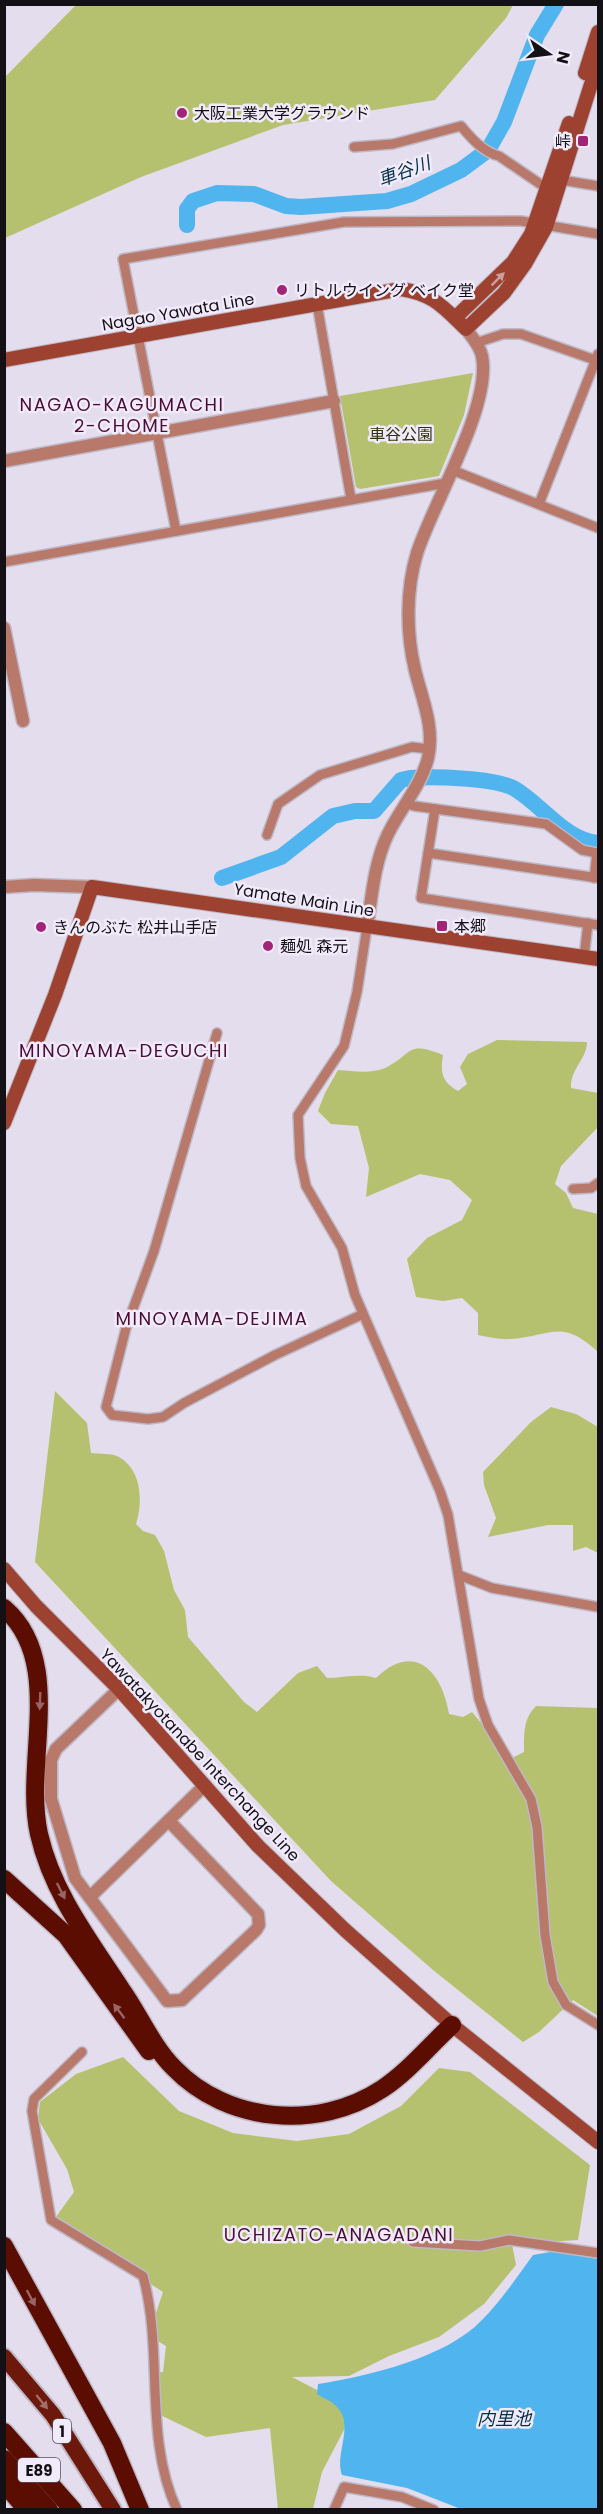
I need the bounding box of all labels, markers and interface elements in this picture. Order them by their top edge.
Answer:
north arrow [519,24,579,84]
text: N [550,49,576,66]
place label: 大阪工業大学グラウンド [194,102,370,125]
marker: 大阪工業大学グラウンド [175,106,189,120]
place label: 峠 [555,130,571,153]
marker: 峠 [576,134,590,148]
water label: 車谷川 [374,149,436,192]
one-way arrow [490,272,504,286]
place label: リトルウイング ベイク堂 [294,279,474,302]
marker: リトルウイング ベイク堂 [275,283,289,297]
street label: Nagao Yawata Line [100,287,256,337]
district label: NAGAO-KAGUMACHI 2-CHOME [20,392,224,438]
park label: 車谷公園 [369,423,433,446]
street label: Yamate Main Line [232,878,376,922]
place label: 本郷 [454,915,486,938]
place label: きんのぶた 松井山手店 [53,916,217,939]
marker: 本郷 [435,919,449,933]
marker: きんのぶた 松井山手店 [34,920,48,934]
place label: 麺処 森元 [280,935,348,958]
marker: 麺処 森元 [261,939,275,953]
district label: MINOYAMA-DEGUCHI [19,1038,229,1063]
district label: MINOYAMA-DEJIMA [116,1306,308,1331]
street label: Yawatakyotanabe Interchange Line [95,1643,305,1867]
one-way arrow [35,1692,44,1711]
one-way arrow [56,1883,66,1900]
one-way arrow [113,2003,125,2019]
district label: UCHIZATO-ANAGADANI [224,2222,454,2247]
one-way arrow [26,2290,36,2307]
one-way arrow [35,2394,48,2409]
water label: 内里池 [477,2406,533,2431]
road number: 1 [53,2419,71,2443]
road number: E89 [18,2458,60,2482]

